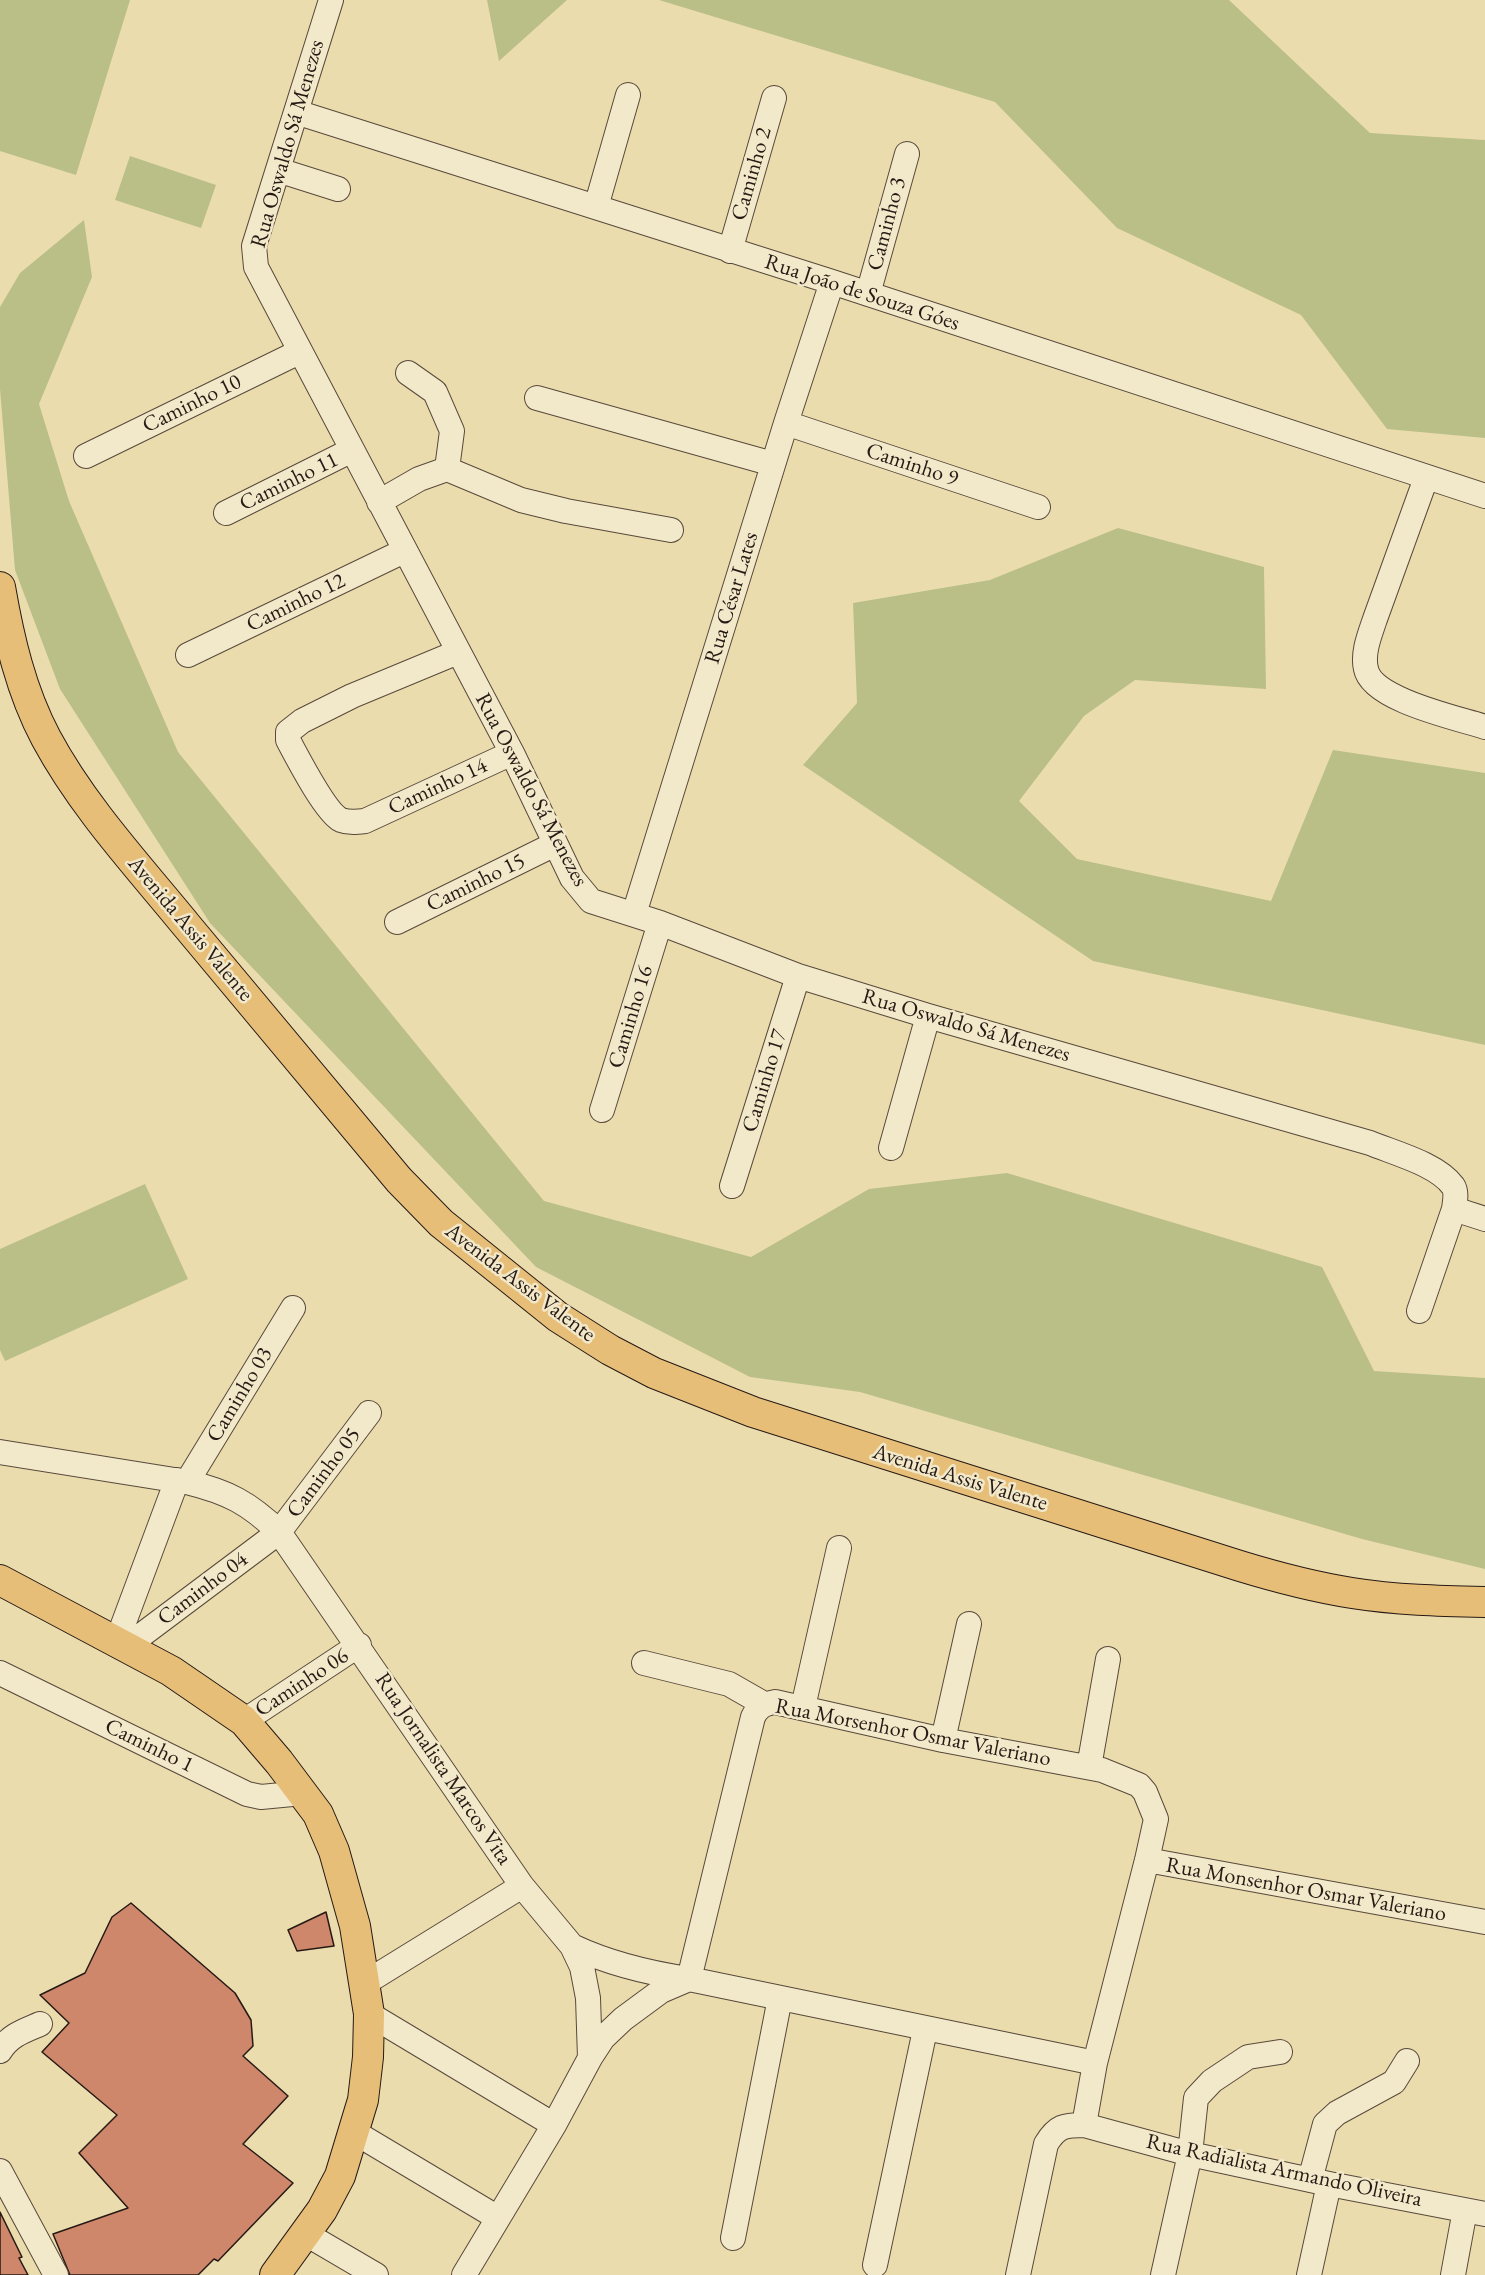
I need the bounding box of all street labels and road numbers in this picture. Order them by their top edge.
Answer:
street label: Rua Oswaldo Sá Menezes [246,37,330,251]
street label: Caminho 2 [726,124,778,224]
street label: Caminho 3 [862,174,912,274]
street label: Rua João de Souza Góes [761,249,963,337]
street label: Caminho 10 [138,369,246,439]
street label: Caminho 9 [862,438,962,492]
street label: Caminho 11 [235,447,343,517]
street label: Rua César Lates [699,529,765,667]
street label: Caminho 12 [242,568,350,638]
street label: Rua Oswaldo Sá Menezes [469,689,593,891]
street label: Caminho 14 [384,753,492,821]
street label: Caminho 15 [422,848,530,918]
street label: Avenida Assis Valente [122,851,258,1007]
street label: Caminho 16 [603,962,659,1072]
street label: Rua Oswaldo Sá Menezes [859,984,1073,1068]
street label: Caminho 17 [737,1026,793,1136]
street label: Avenida Assis Valente [440,1218,600,1348]
street label: Caminho 03 [201,1343,279,1447]
street label: Caminho 05 [281,1423,367,1523]
street label: Avenida Assis Valente [869,1439,1051,1517]
street label: Caminho 04 [153,1546,253,1632]
street label: Caminho 06 [250,1643,354,1723]
street label: Rua Jornalista Marcos Vita [369,1668,517,1870]
street label: Rua Morsenhor Osmar Valeriano [773,1693,1053,1773]
street label: Caminho 1 [100,1713,198,1779]
street label: Rua Monsenhor Osmar Valeriano [1164,1852,1448,1928]
street label: Rua Radialista Armando Oliveira [1144,2129,1424,2213]

